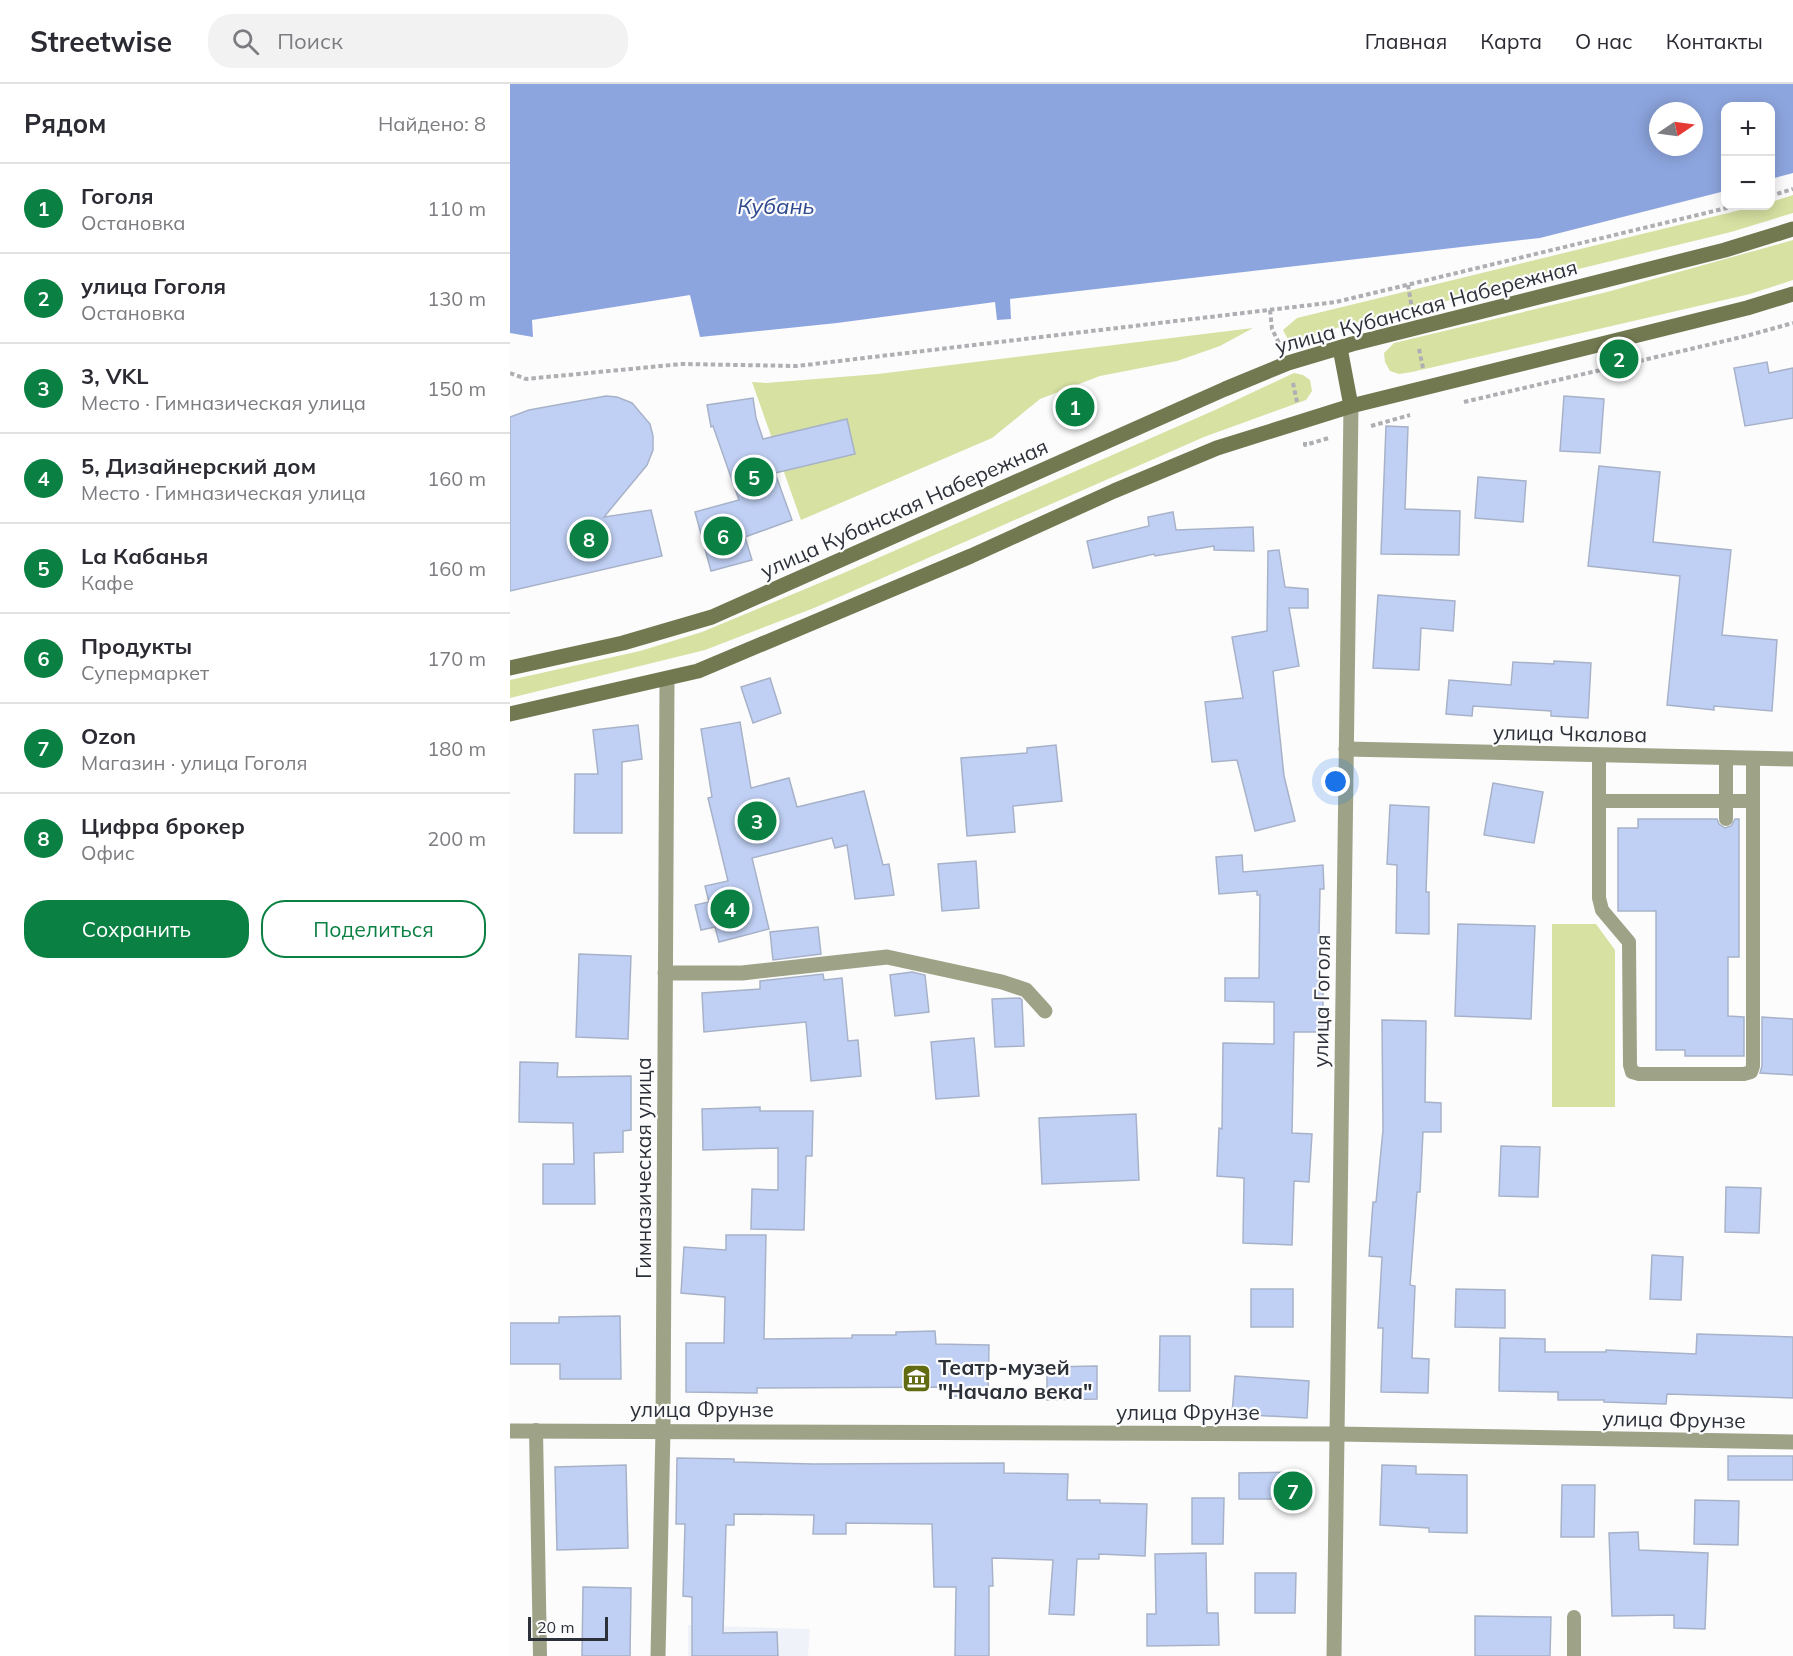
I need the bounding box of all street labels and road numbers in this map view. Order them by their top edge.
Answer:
street label: улица Кубанская Набережная [1272,253,1580,359]
street label: улица Кубанская Набережная [756,433,1052,583]
street label: улица Чкалова [1493,719,1647,747]
street label: улица Гоголя [1307,934,1335,1068]
street label: Гимназическая улица [630,1057,656,1279]
street label: улица Фрунзе [630,1396,774,1422]
street label: улица Фрунзе [1116,1399,1260,1425]
street label: улица Фрунзе [1602,1405,1746,1433]

